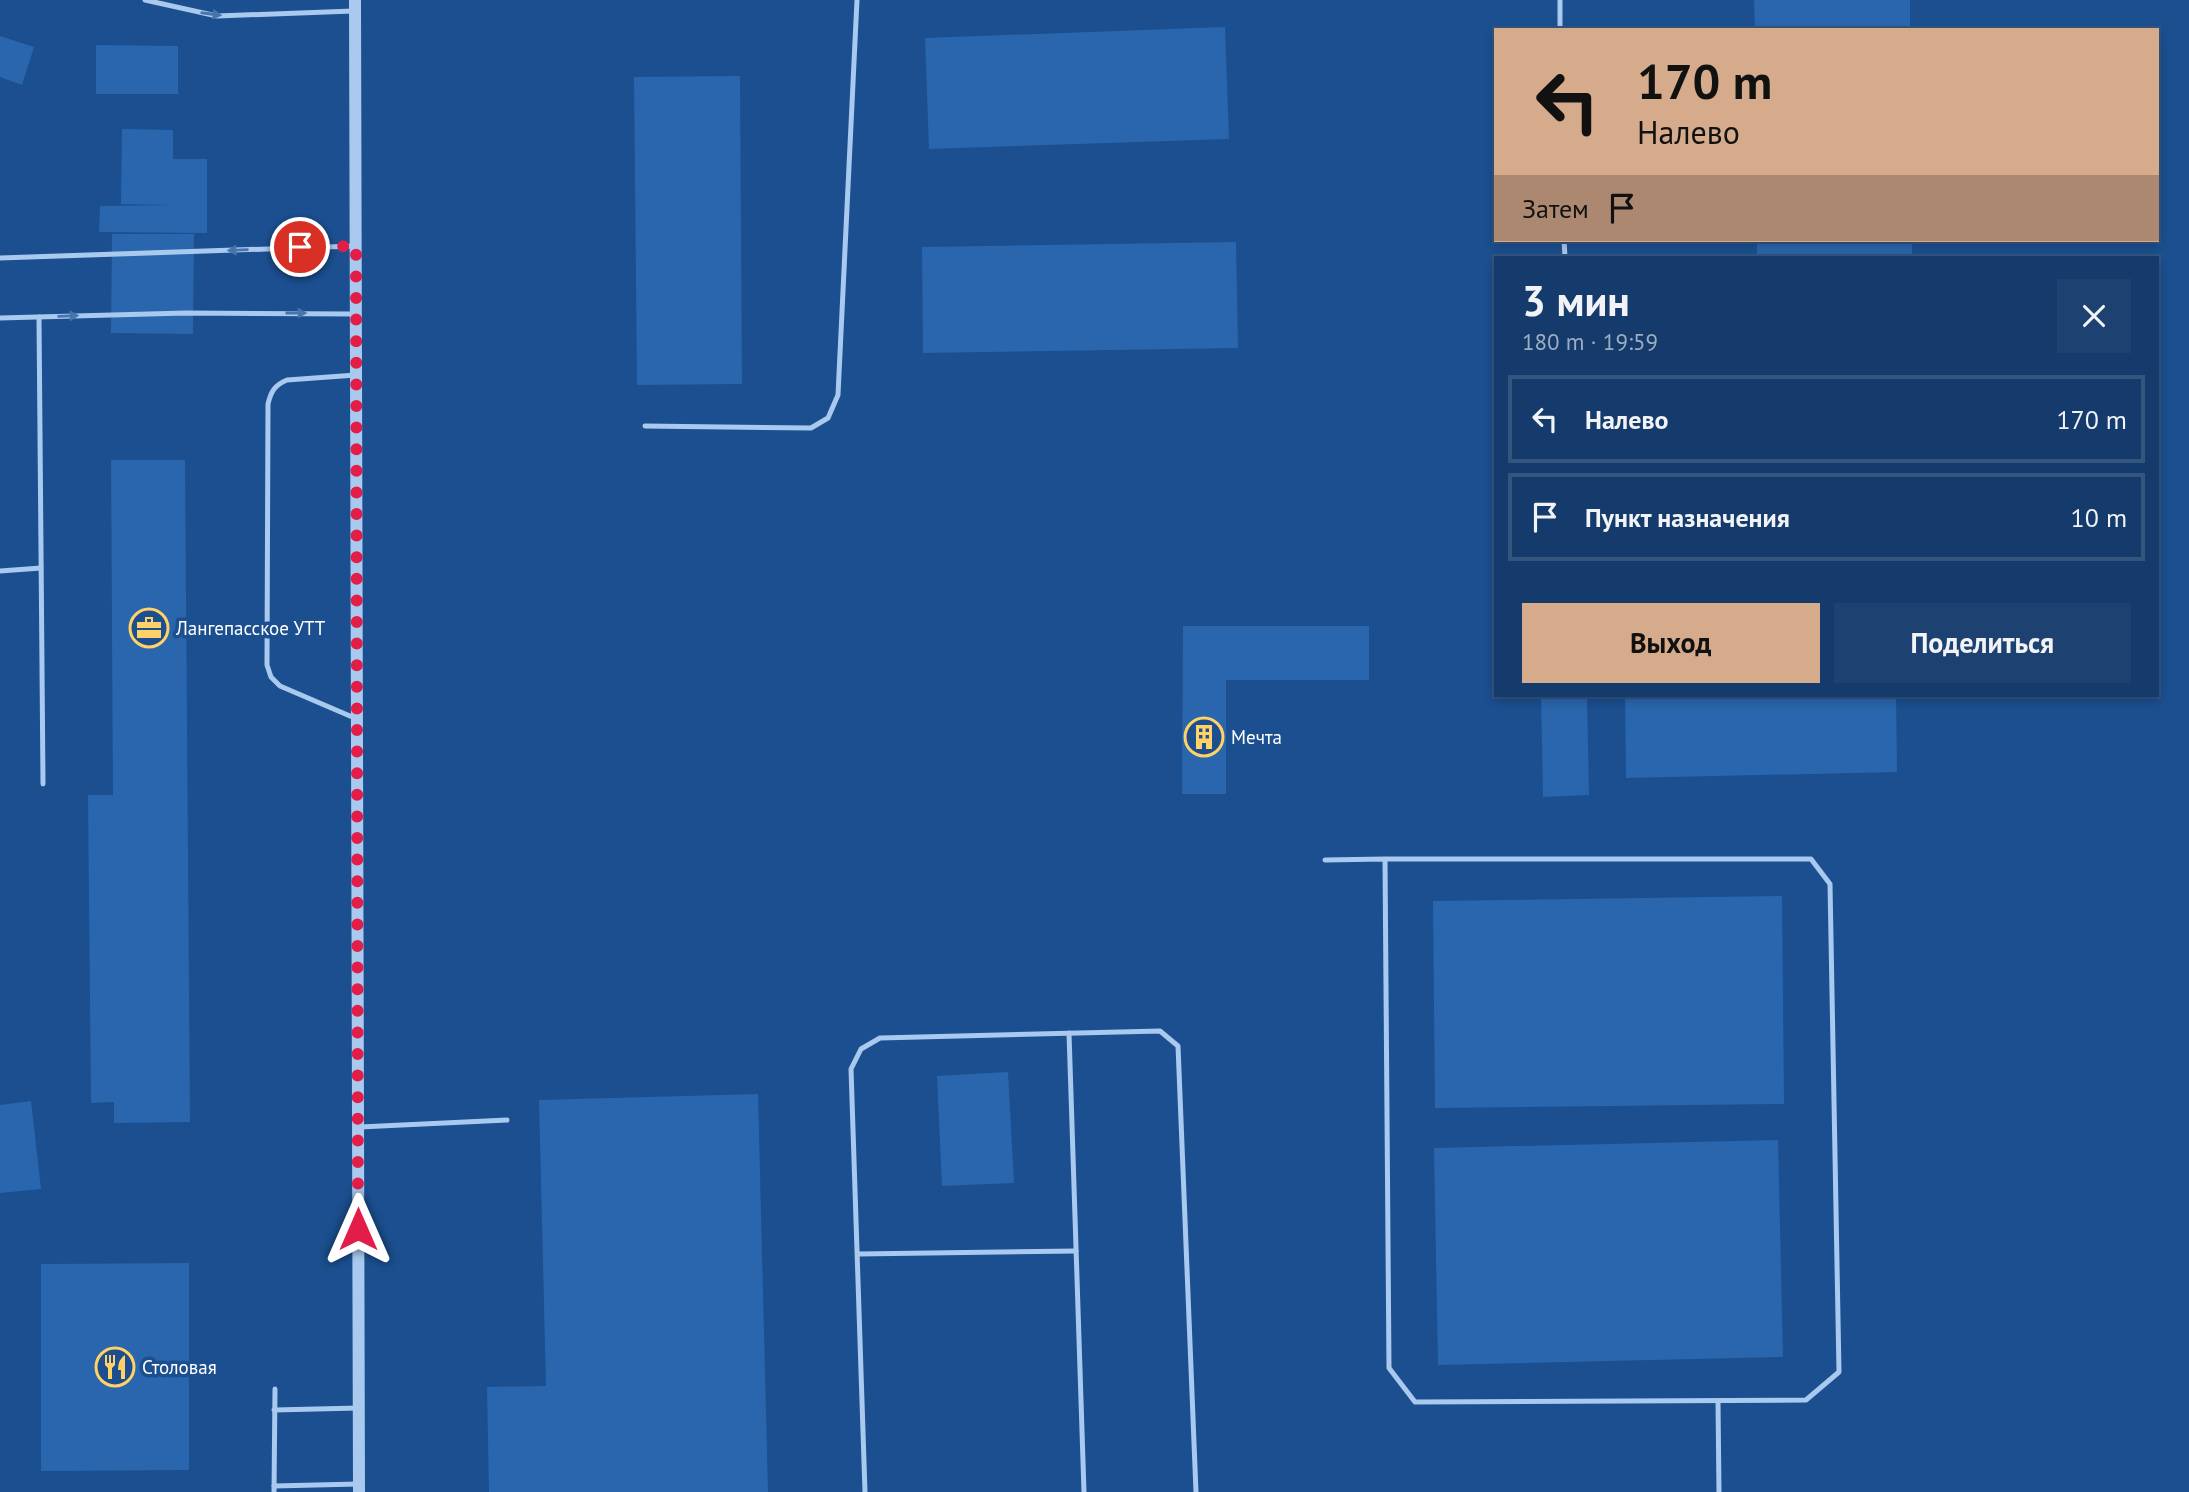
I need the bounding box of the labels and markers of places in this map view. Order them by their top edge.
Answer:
pin [270,217,330,277]
office icon: Лангепасское УТТ [128,607,170,649]
place label: Лангепасское УТТ [175,616,326,640]
building icon: Мечта [1183,716,1225,758]
place label: Мечта [1231,725,1282,749]
restaurant icon: Столовая [94,1346,136,1388]
place label: Столовая [142,1355,217,1379]

